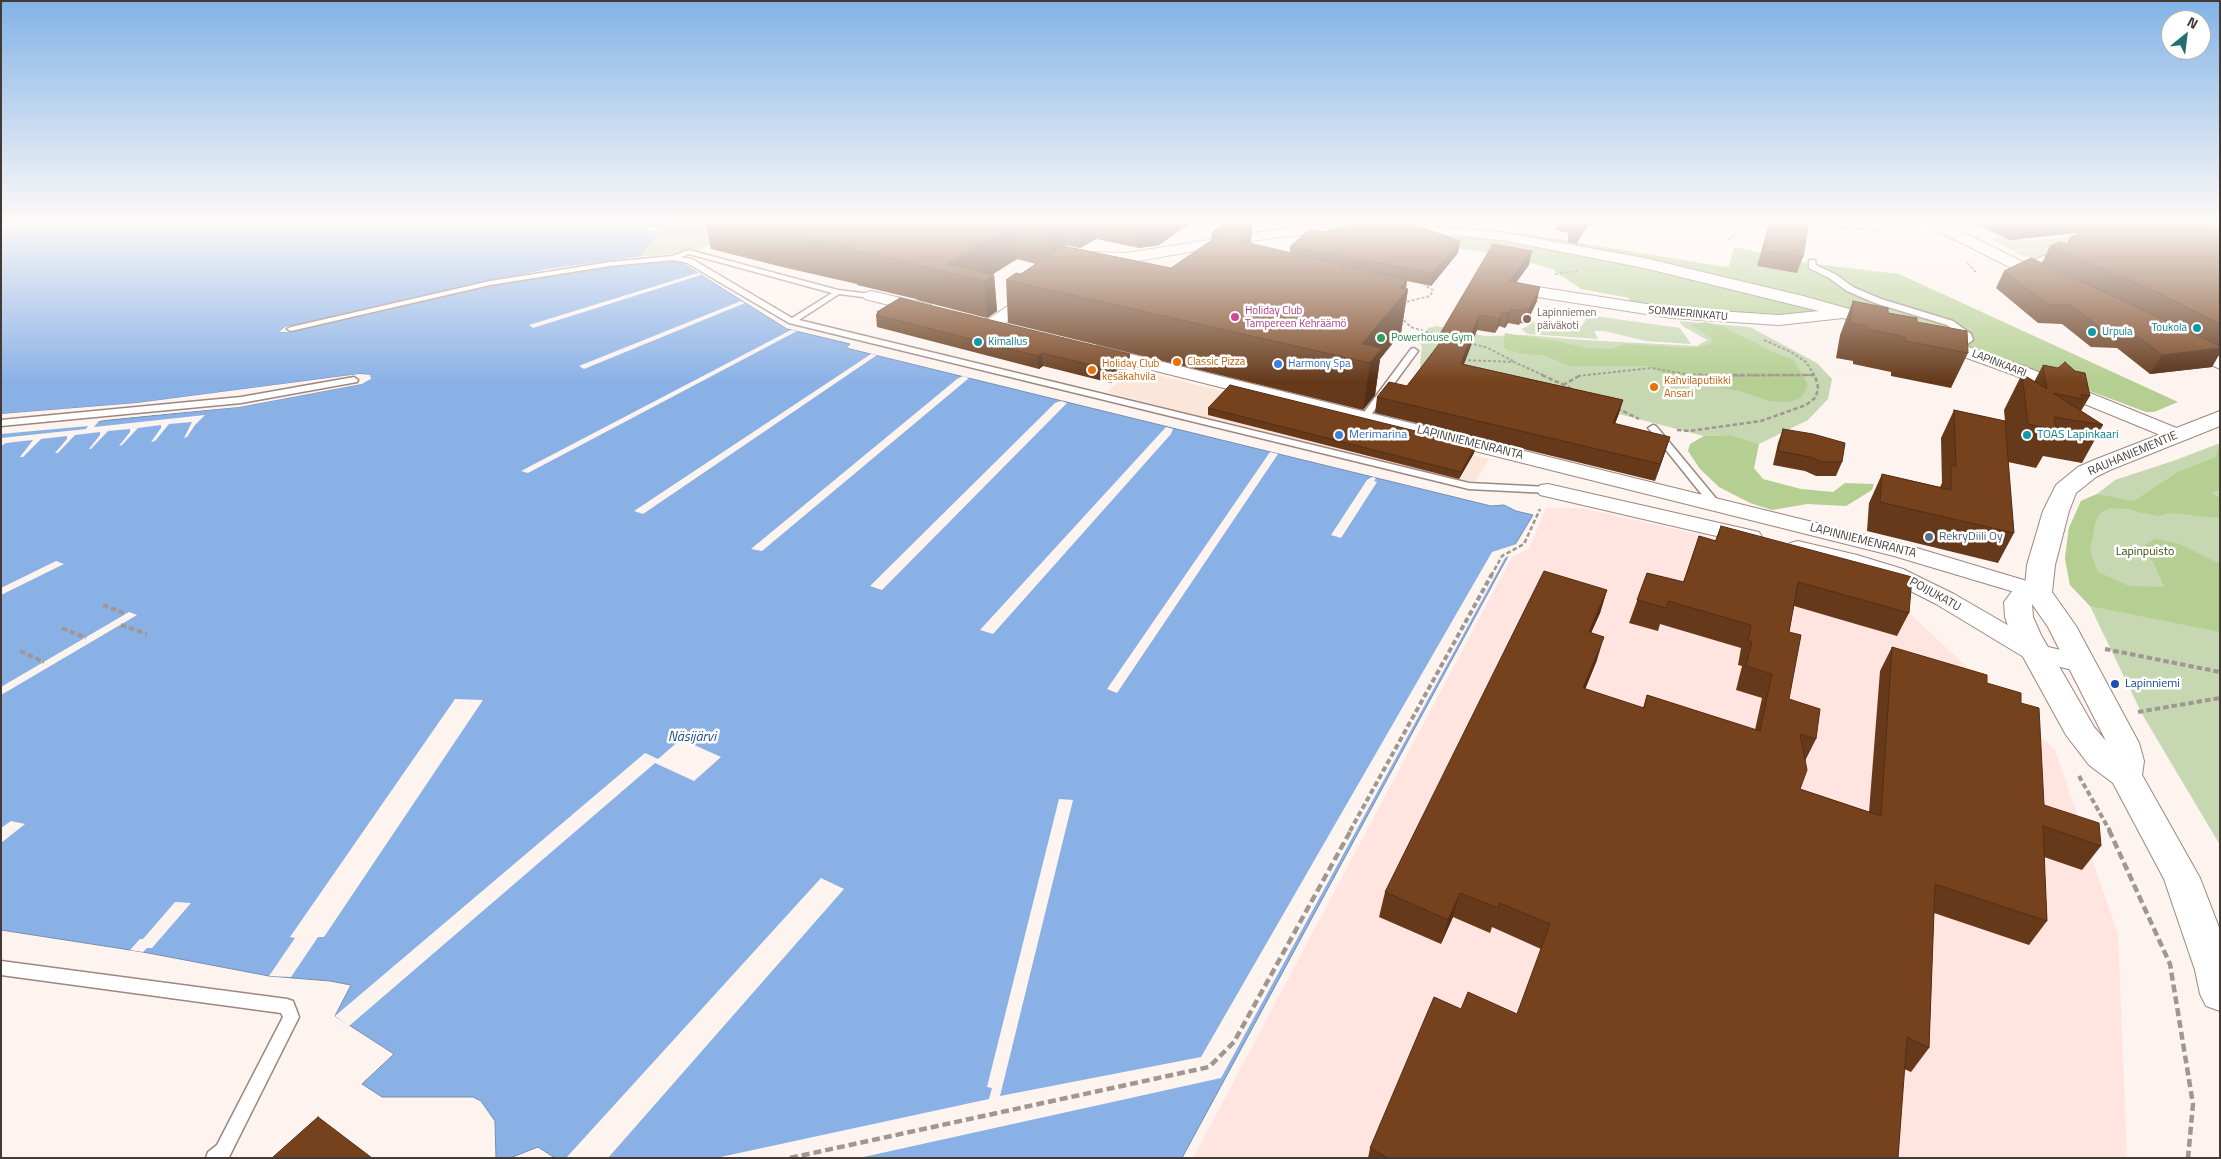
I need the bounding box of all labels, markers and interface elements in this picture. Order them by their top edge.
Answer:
north arrow [2161,10,2211,60]
text: N [2184,11,2202,34]
place label: Holiday Club Tampereen Kehräämö [1245,304,1346,330]
street label: SOMMERINKATU [1648,304,1728,324]
place label: Lapinniemen päiväkoti [1537,306,1596,332]
marker: Holiday Club Tampereen Kehräämö [1229,311,1241,323]
marker: Lapinniemen päiväkoti [1521,313,1533,325]
place label: Toukola [2152,321,2187,335]
marker: Toukola [2191,322,2203,334]
place label: Urpula [2102,325,2133,339]
marker: Urpula [2086,326,2098,338]
place label: Powerhouse Gym [1391,331,1473,345]
marker: Powerhouse Gym [1375,332,1387,344]
place label: Kimallus [988,335,1027,349]
marker: Kimallus [972,336,984,348]
street label: LAPINKAARI [1970,348,2028,380]
place label: Classic Pizza [1187,355,1245,369]
marker: Classic Pizza [1171,356,1183,368]
place label: Holiday Club kesäkahvila [1102,357,1159,383]
place label: Harmony Spa [1288,357,1351,371]
marker: Harmony Spa [1272,358,1284,370]
marker: Holiday Club kesäkahvila [1086,364,1098,376]
place label: Kahvilaputiikki Ansari [1664,374,1731,400]
marker: Kahvilaputiikki Ansari [1648,381,1660,393]
street label: LAPINNIEMENRANTA [1415,423,1525,463]
place label: Merimarina [1349,428,1407,442]
place label: TOAS Lapinkaari [2037,428,2119,442]
marker: Merimarina [1333,429,1345,441]
marker: TOAS Lapinkaari [2021,429,2033,441]
street label: RAUHANIEMENTIE [2086,429,2180,479]
street label: LAPINNIEMENRANTA [1808,521,1918,561]
place label: RekryDiili Oy [1939,530,2003,544]
marker: RekryDiili Oy [1923,531,1935,543]
park label: Lapinpuisto [2116,545,2174,559]
street label: POIJUKATU [1907,575,1963,615]
place label: Lapinniemi [2125,677,2180,691]
marker: Lapinniemi [2109,678,2121,690]
water label: Näsijärvi [668,730,716,746]

